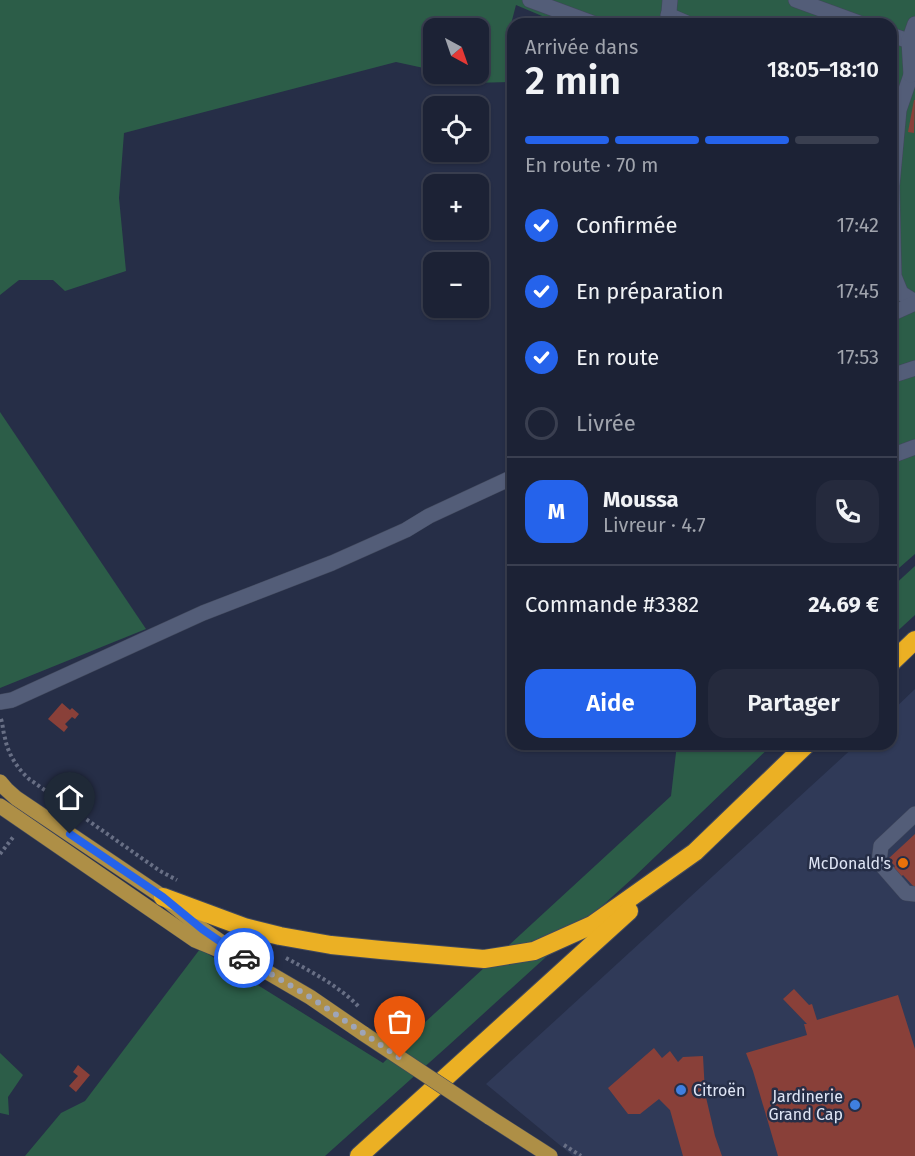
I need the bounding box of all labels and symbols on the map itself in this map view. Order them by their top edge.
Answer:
north arrow [423,18,489,84]
pin [44,772,95,834]
place label: McDonald's [808,854,891,873]
marker: McDonald's [896,856,910,870]
courier [214,928,274,988]
pin [374,996,425,1058]
place label: Citroën [693,1081,745,1100]
marker: Citroën [674,1083,688,1097]
place label: Jardinerie Grand Cap [768,1087,843,1124]
marker: Jardinerie Grand Cap [848,1098,862,1112]

